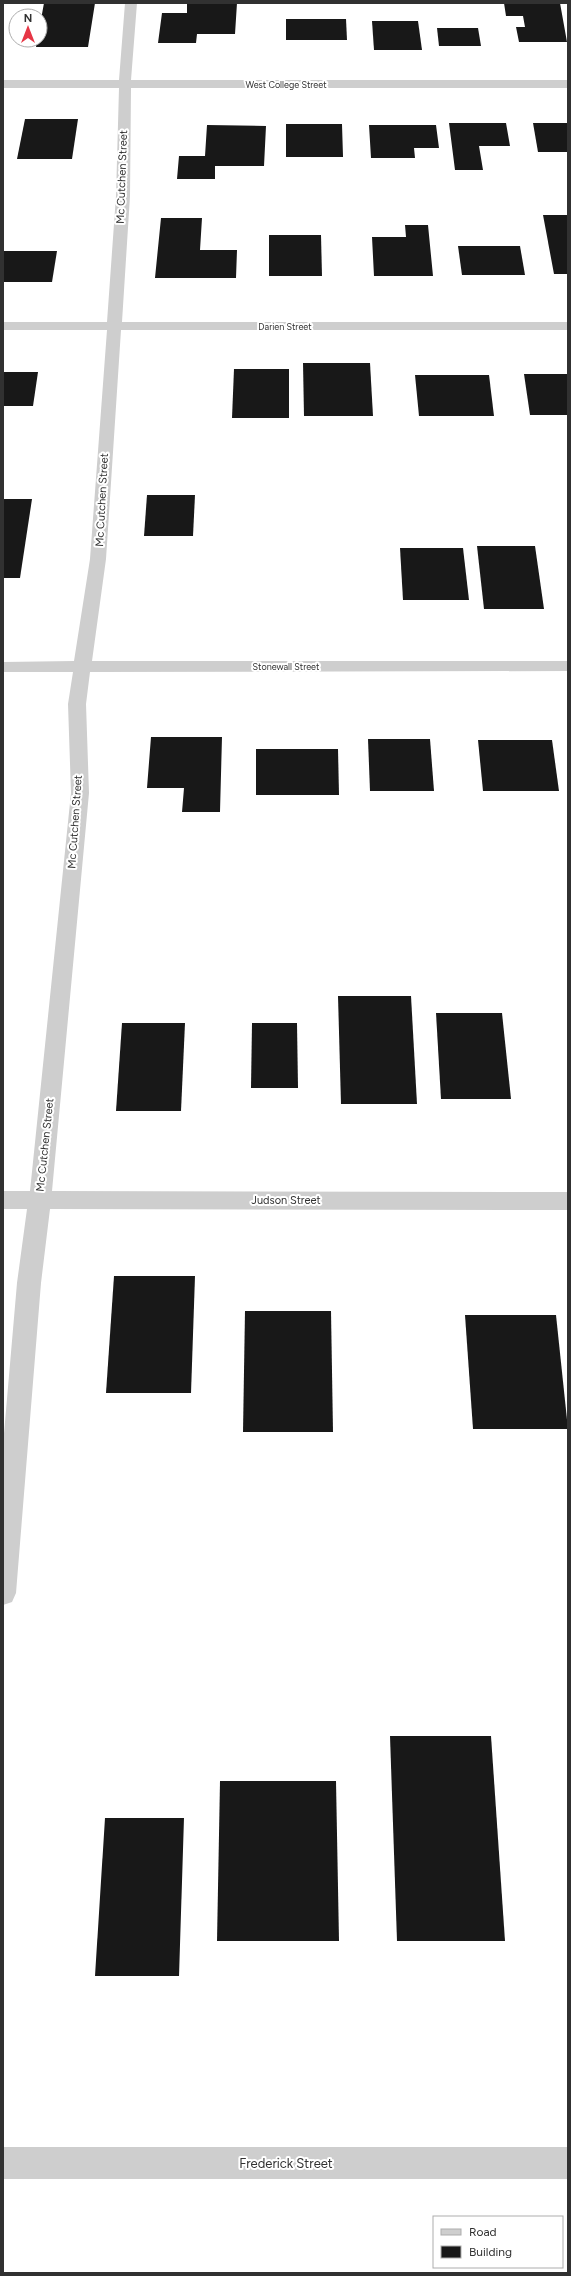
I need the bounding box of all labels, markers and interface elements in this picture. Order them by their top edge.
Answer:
north arrow [8,8,48,48]
text: N [24,12,32,25]
street label: West College Street [245,79,327,90]
street label: Mc Cutchen Street [114,130,130,224]
street label: Darien Street [258,321,312,332]
street label: Mc Cutchen Street [93,453,111,547]
street label: Stonewall Street [253,661,320,672]
street label: Mc Cutchen Street [65,775,85,869]
street label: Mc Cutchen Street [34,1098,56,1192]
street label: Judson Street [251,1194,321,1207]
street label: Frederick Street [239,2156,333,2171]
legend [433,2216,563,2268]
text: Road [469,2225,497,2239]
text: Building [469,2245,512,2259]

